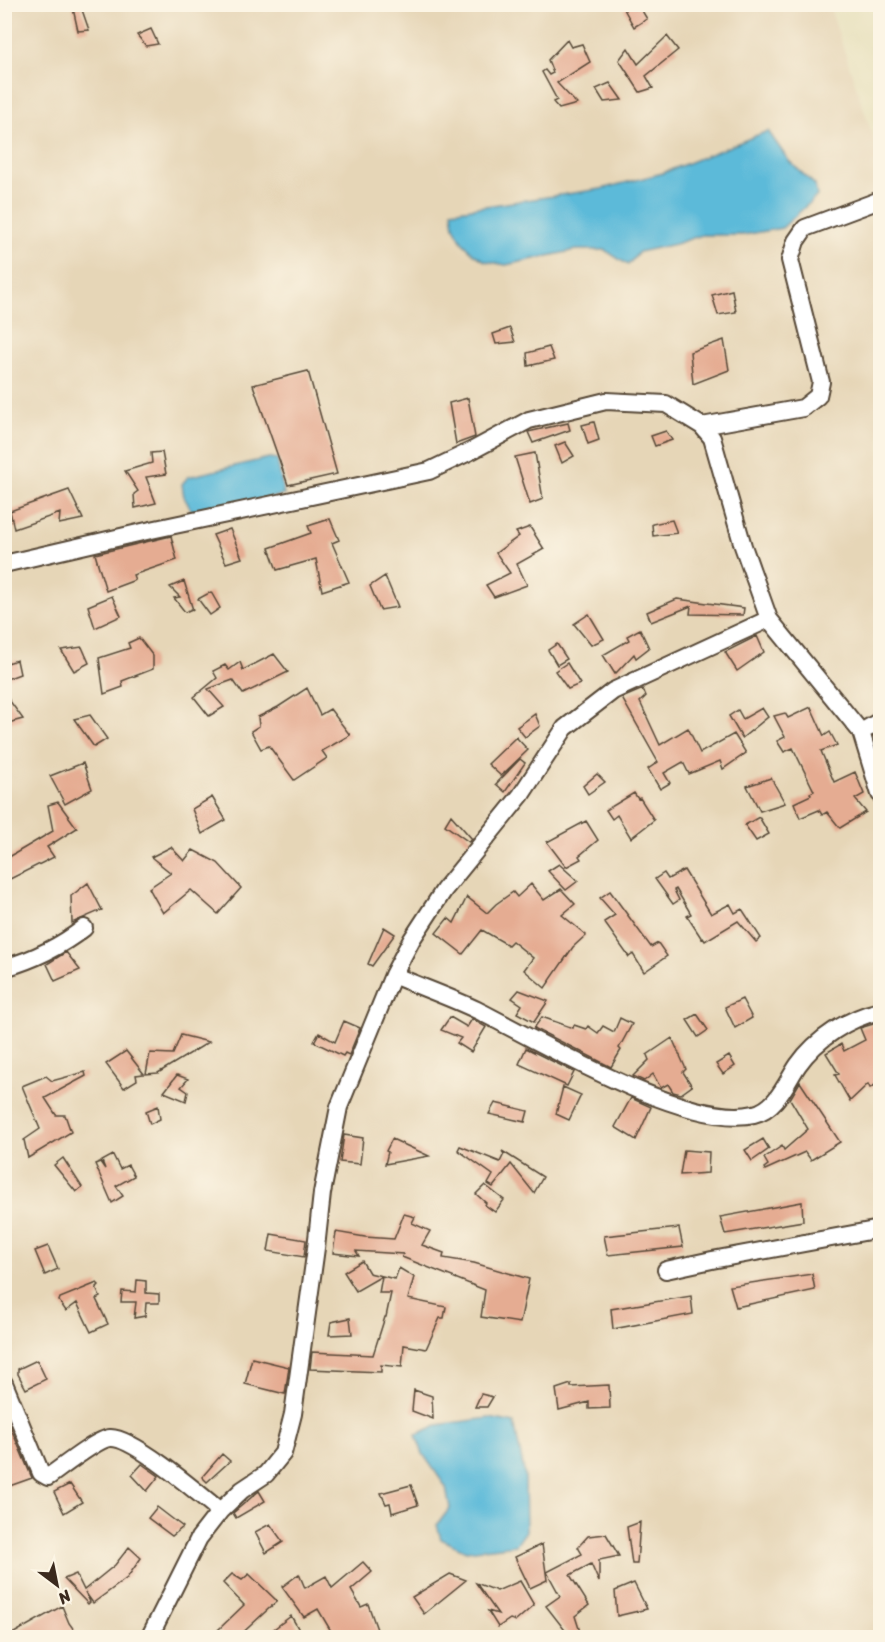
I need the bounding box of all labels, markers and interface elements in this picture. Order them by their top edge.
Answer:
north arrow [27,1555,87,1615]
text: N [52,1582,78,1613]

